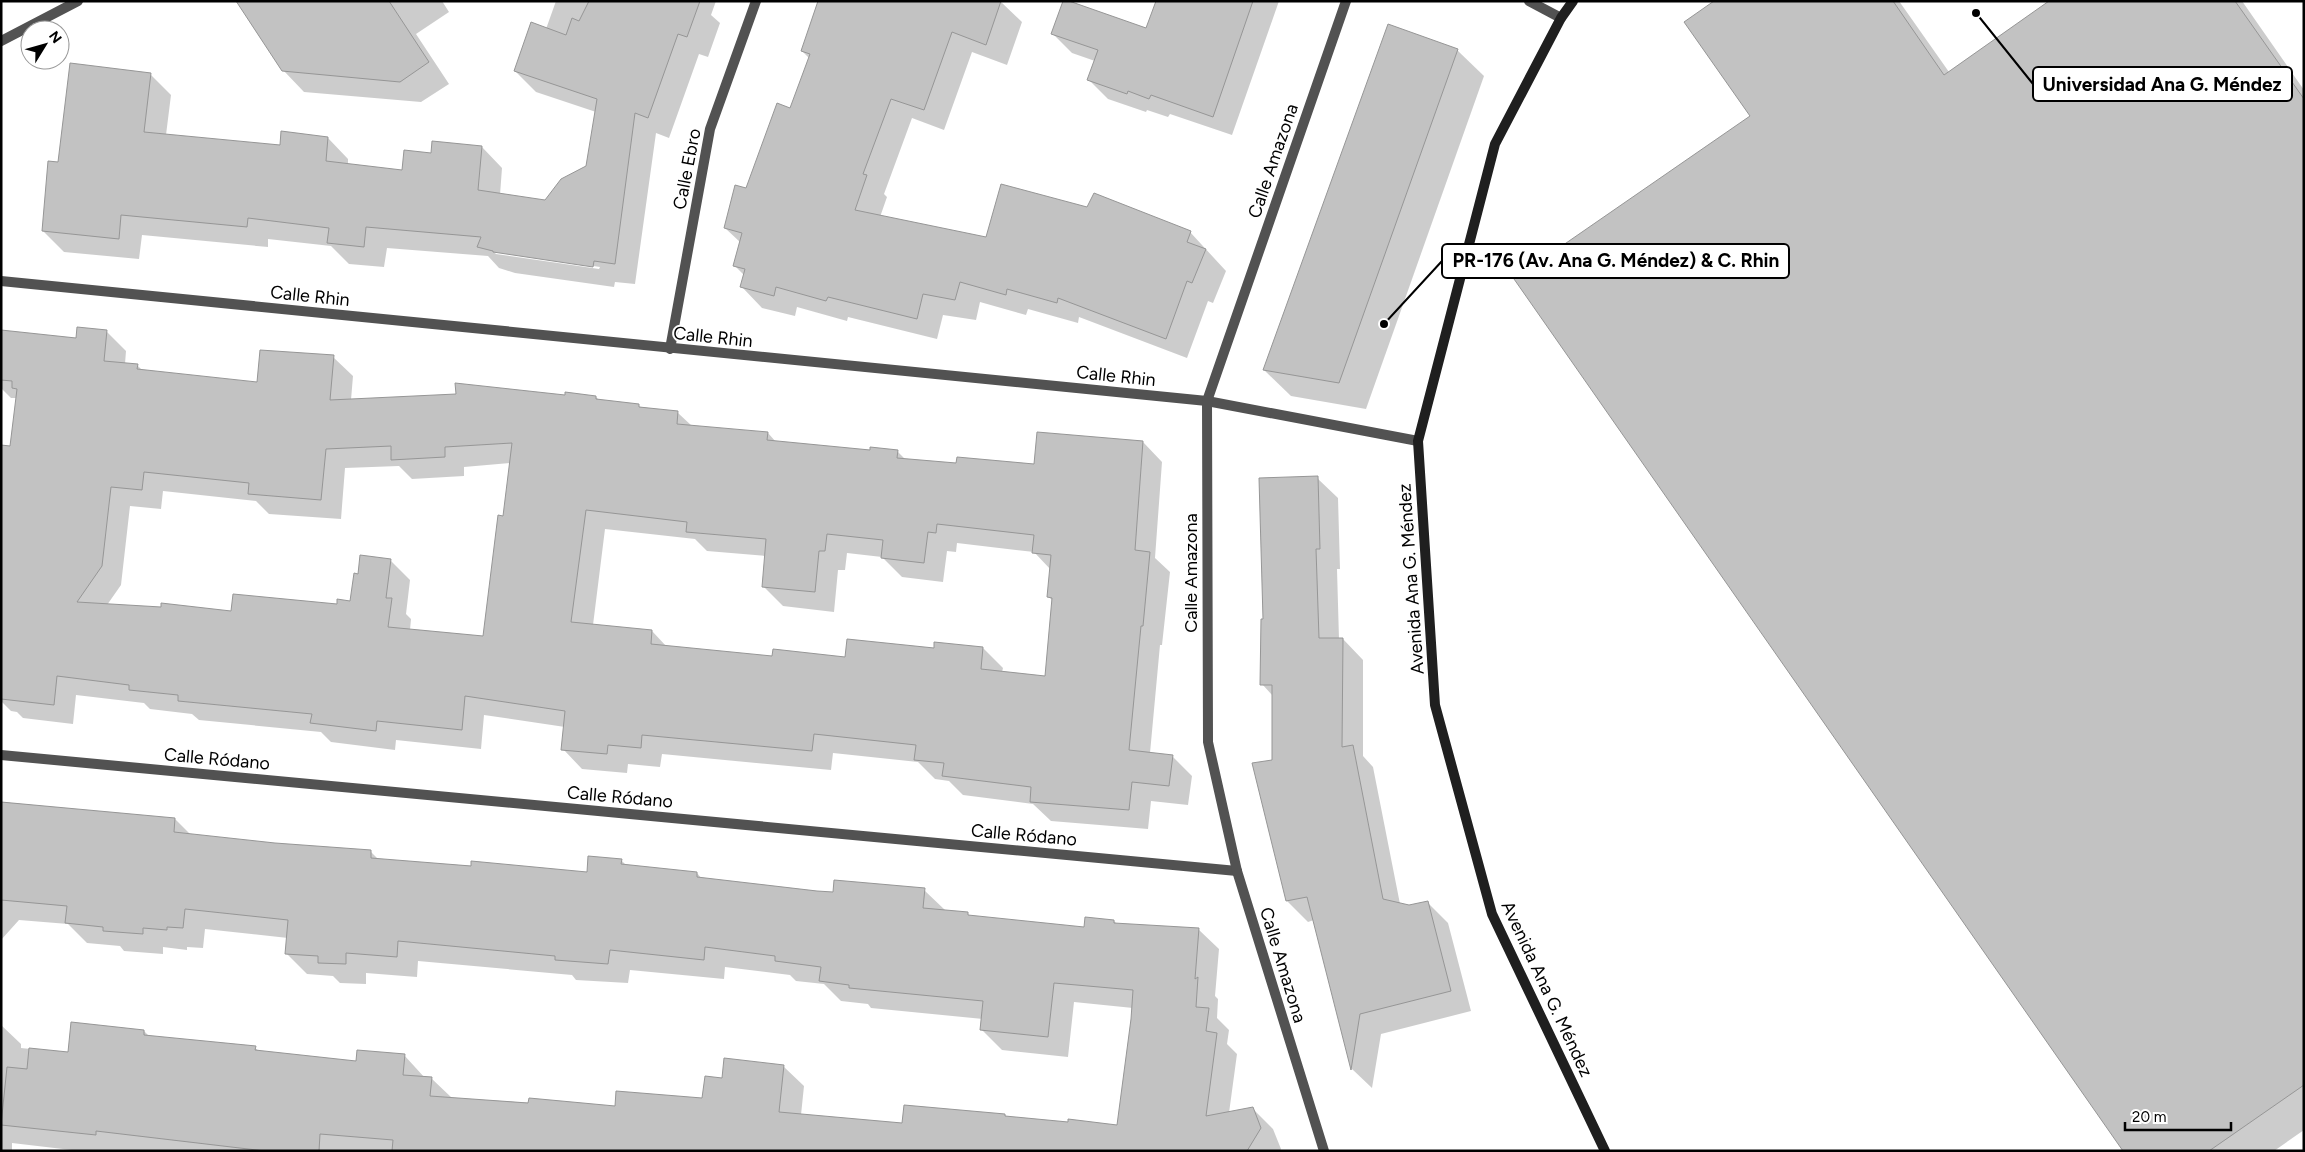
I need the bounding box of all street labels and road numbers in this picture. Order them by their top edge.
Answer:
street label: Calle Amazona [1243,101,1303,221]
street label: Calle Ebro [668,127,706,211]
street label: Calle Rhin [269,281,351,311]
street label: Calle Rhin [672,322,754,352]
street label: Calle Rhin [1075,361,1157,391]
street label: Avenida Ana G. Méndez [1393,483,1429,675]
street label: Calle Amazona [1180,513,1202,633]
street label: Calle Ródano [163,743,271,775]
street label: Calle Ródano [566,781,674,813]
street label: Calle Ródano [970,819,1078,851]
street label: Avenida Ana G. Méndez [1497,898,1597,1081]
street label: Calle Amazona [1255,905,1311,1025]

